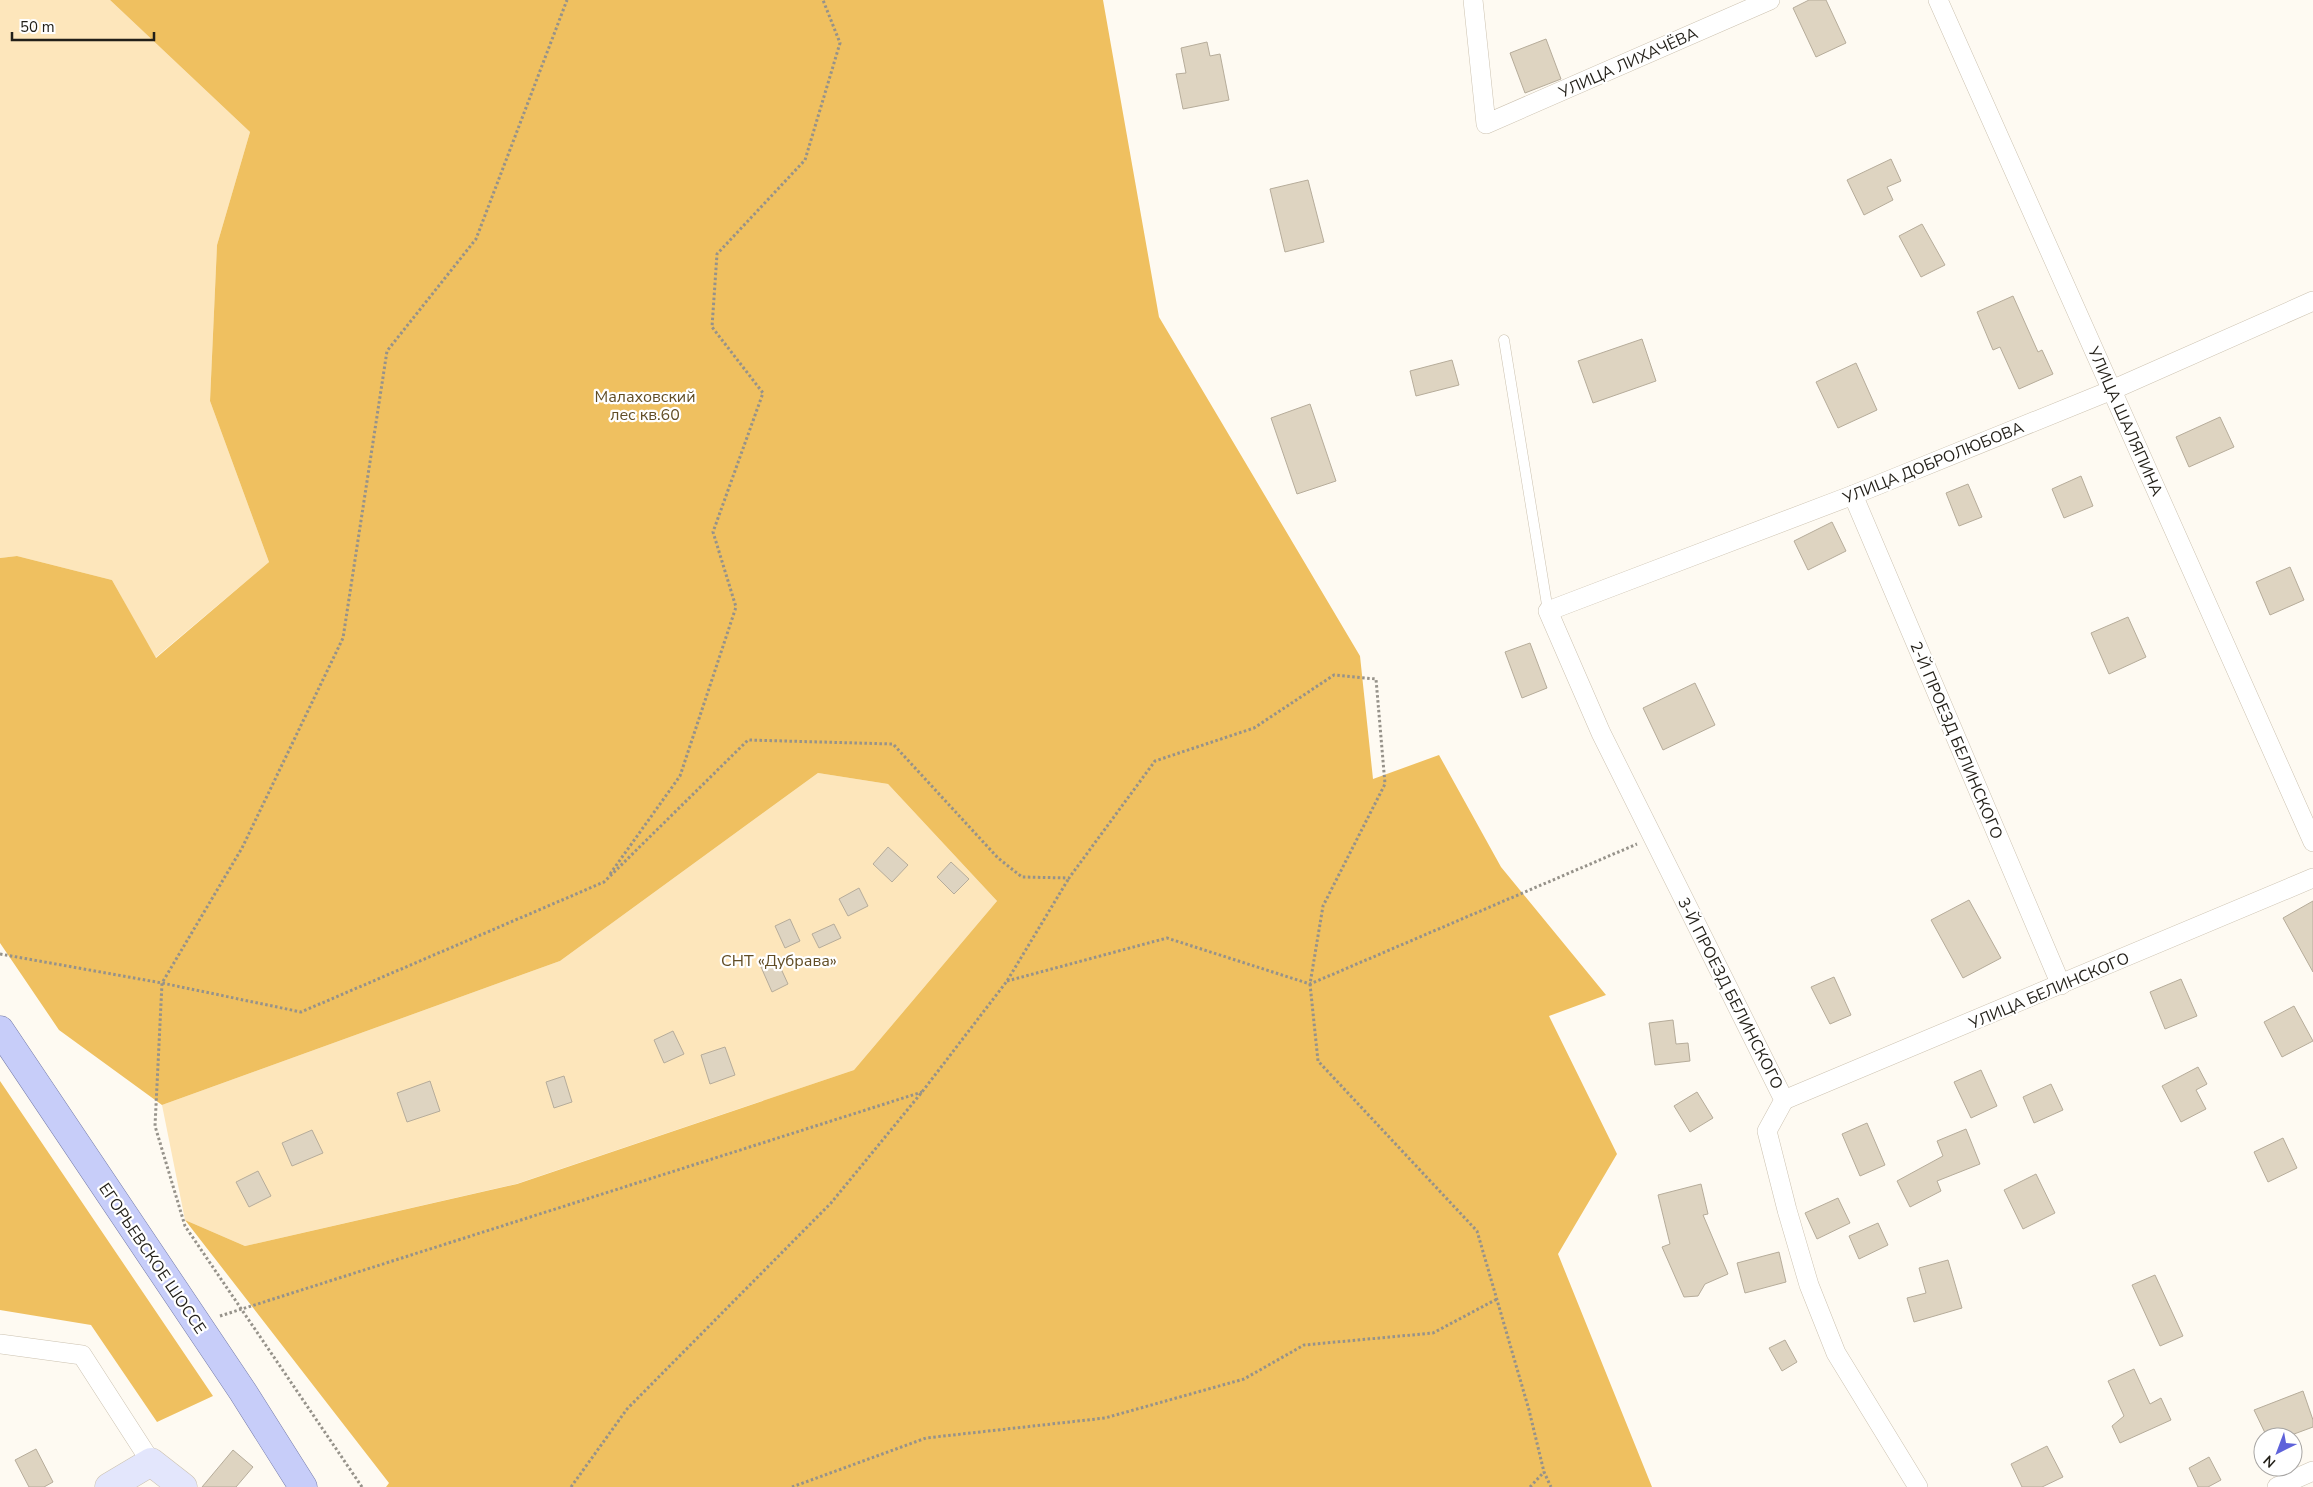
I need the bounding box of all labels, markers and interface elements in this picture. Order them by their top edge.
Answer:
scale bar [12,10,155,42]
text: 50 m [20,17,55,37]
street label: УЛИЦА ЛИХАЧЁВА [1555,22,1702,104]
street label: УЛИЦА ШАЛЯПИНА [2082,342,2168,500]
park label: Малаховский лес кв.60 [595,386,696,426]
street label: УЛИЦА ДОБРОЛЮБОВА [1839,416,2027,510]
street label: 2-Й ПРОЕЗД БЕЛИНСКОГО [1904,638,2008,843]
street label: 3-Й ПРОЕЗД БЕЛИНСКОГО [1672,894,1788,1093]
street label: УЛИЦА БЕЛИНСКОГО [1965,947,2133,1035]
park label: СНТ «Дубрава» [721,950,837,972]
street label: ЕГОРЬЕВСКОЕ ШОССЕ [93,1179,211,1338]
north arrow [2253,1427,2303,1477]
text: N [2259,1451,2280,1472]

